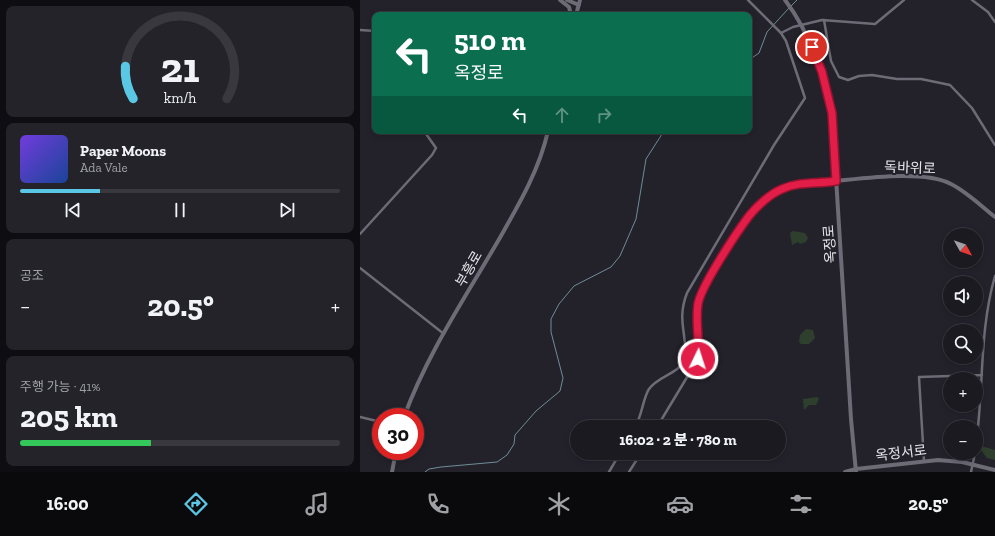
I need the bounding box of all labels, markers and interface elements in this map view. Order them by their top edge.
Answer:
text: 510 m [454,24,526,57]
icon: left [388,28,440,80]
pin [795,30,829,64]
icon: arrive [801,36,823,58]
text: 21 [160,43,200,93]
text: 옥정로 [454,62,504,84]
text: km/h [164,90,196,107]
icon: left [509,104,531,126]
icon: ahead [551,104,573,126]
icon: right [593,104,615,126]
text: Paper Moons [80,142,166,160]
street label: 독바위로 [884,159,936,177]
text: Ada Vale [80,160,128,175]
icon: previous [62,199,84,221]
icon: pause [169,199,191,221]
icon: next [276,199,298,221]
street label: 옥정로 [820,224,840,264]
north arrow [943,228,983,268]
map controls [943,228,983,460]
street label: 부흥로 [452,248,486,290]
text: 공조 [20,268,44,283]
button: sound [943,276,983,316]
text: 20.5° [147,288,214,324]
text: − [20,293,30,320]
text: + [331,293,340,320]
button: search [943,324,983,364]
position arrow [677,338,719,380]
button: + [943,372,983,412]
text: 주행 가능 · 41% [20,379,100,394]
text: 205 km [20,399,118,435]
speed limit sign: 30 [372,408,424,460]
button: − [943,420,983,460]
text: 16:02 · 2 분 · 780 m [619,431,737,449]
street label: 옥정서로 [874,441,928,465]
icon: directions [182,490,210,518]
icon: music [303,490,331,518]
icon: phone [424,490,452,518]
icon: climate [545,490,573,518]
icon: car [666,490,694,518]
icon: filters [787,490,815,518]
text: 16:00 [47,493,89,515]
text: 20.5° [908,493,948,515]

